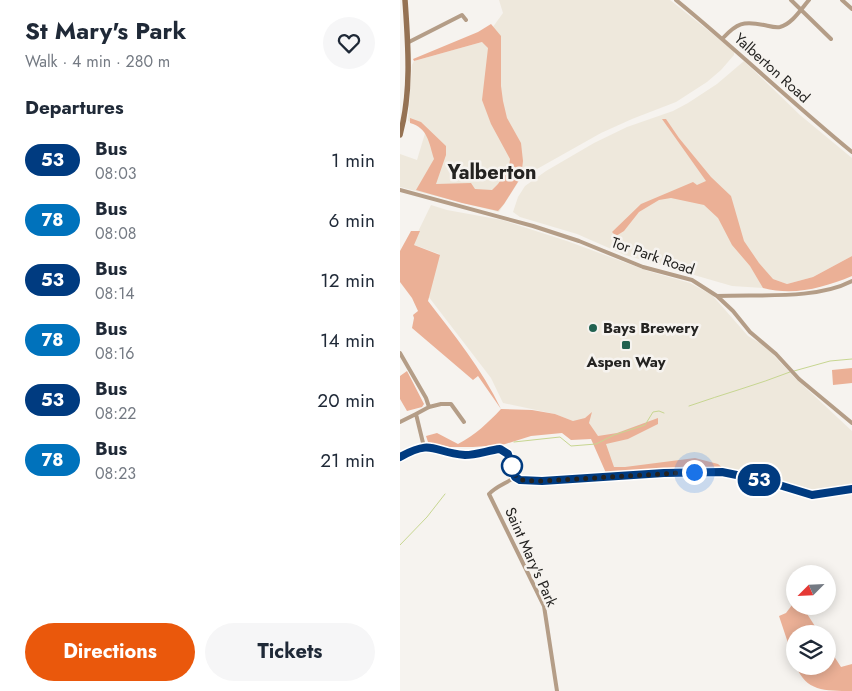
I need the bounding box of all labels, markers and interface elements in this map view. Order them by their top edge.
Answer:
text: St Mary's Park [25,13,186,48]
button: heart [323,17,375,69]
street label: Yalberton Road [729,28,815,108]
text: Walk · 4 min · 280 m [25,50,170,73]
text: Departures [25,94,124,121]
text: Bus [95,135,127,162]
text: 53 [41,147,64,173]
text: 1 min [331,147,375,174]
district label: Yalberton [446,158,537,187]
text: 08:03 [95,162,136,185]
text: Bus [95,195,127,222]
text: 78 [41,207,64,233]
text: 6 min [329,207,375,234]
text: 08:08 [95,222,136,245]
street label: Tor Park Road [608,231,698,281]
text: Bus [95,255,127,282]
text: 53 [41,267,64,293]
text: 12 min [320,267,375,294]
text: 08:14 [95,282,135,305]
text: Bus [95,315,127,342]
place label: Bays Brewery [603,317,699,339]
marker: Bays Brewery [587,322,599,334]
text: 78 [41,327,64,353]
text: 14 min [320,327,375,354]
marker: Aspen Way [620,339,632,351]
text: 08:16 [95,342,135,365]
place label: Aspen Way [585,351,666,373]
text: Bus [95,375,127,402]
text: 53 [41,387,64,413]
text: 20 min [317,387,375,414]
text: 08:22 [95,402,136,425]
text: Bus [95,435,127,462]
text: 78 [41,447,64,473]
text: 21 min [320,447,375,474]
unlabelled marker [501,455,523,477]
your location [682,460,707,485]
text: 08:23 [95,462,136,485]
line badge: 53 [736,464,782,496]
text: 53 [748,467,770,493]
street label: Saint Mary's Park [499,504,563,611]
north arrow [786,565,836,615]
map controls [786,565,836,675]
button: Directions [25,623,195,681]
button: Tickets [205,623,375,681]
button: layers [786,625,836,675]

